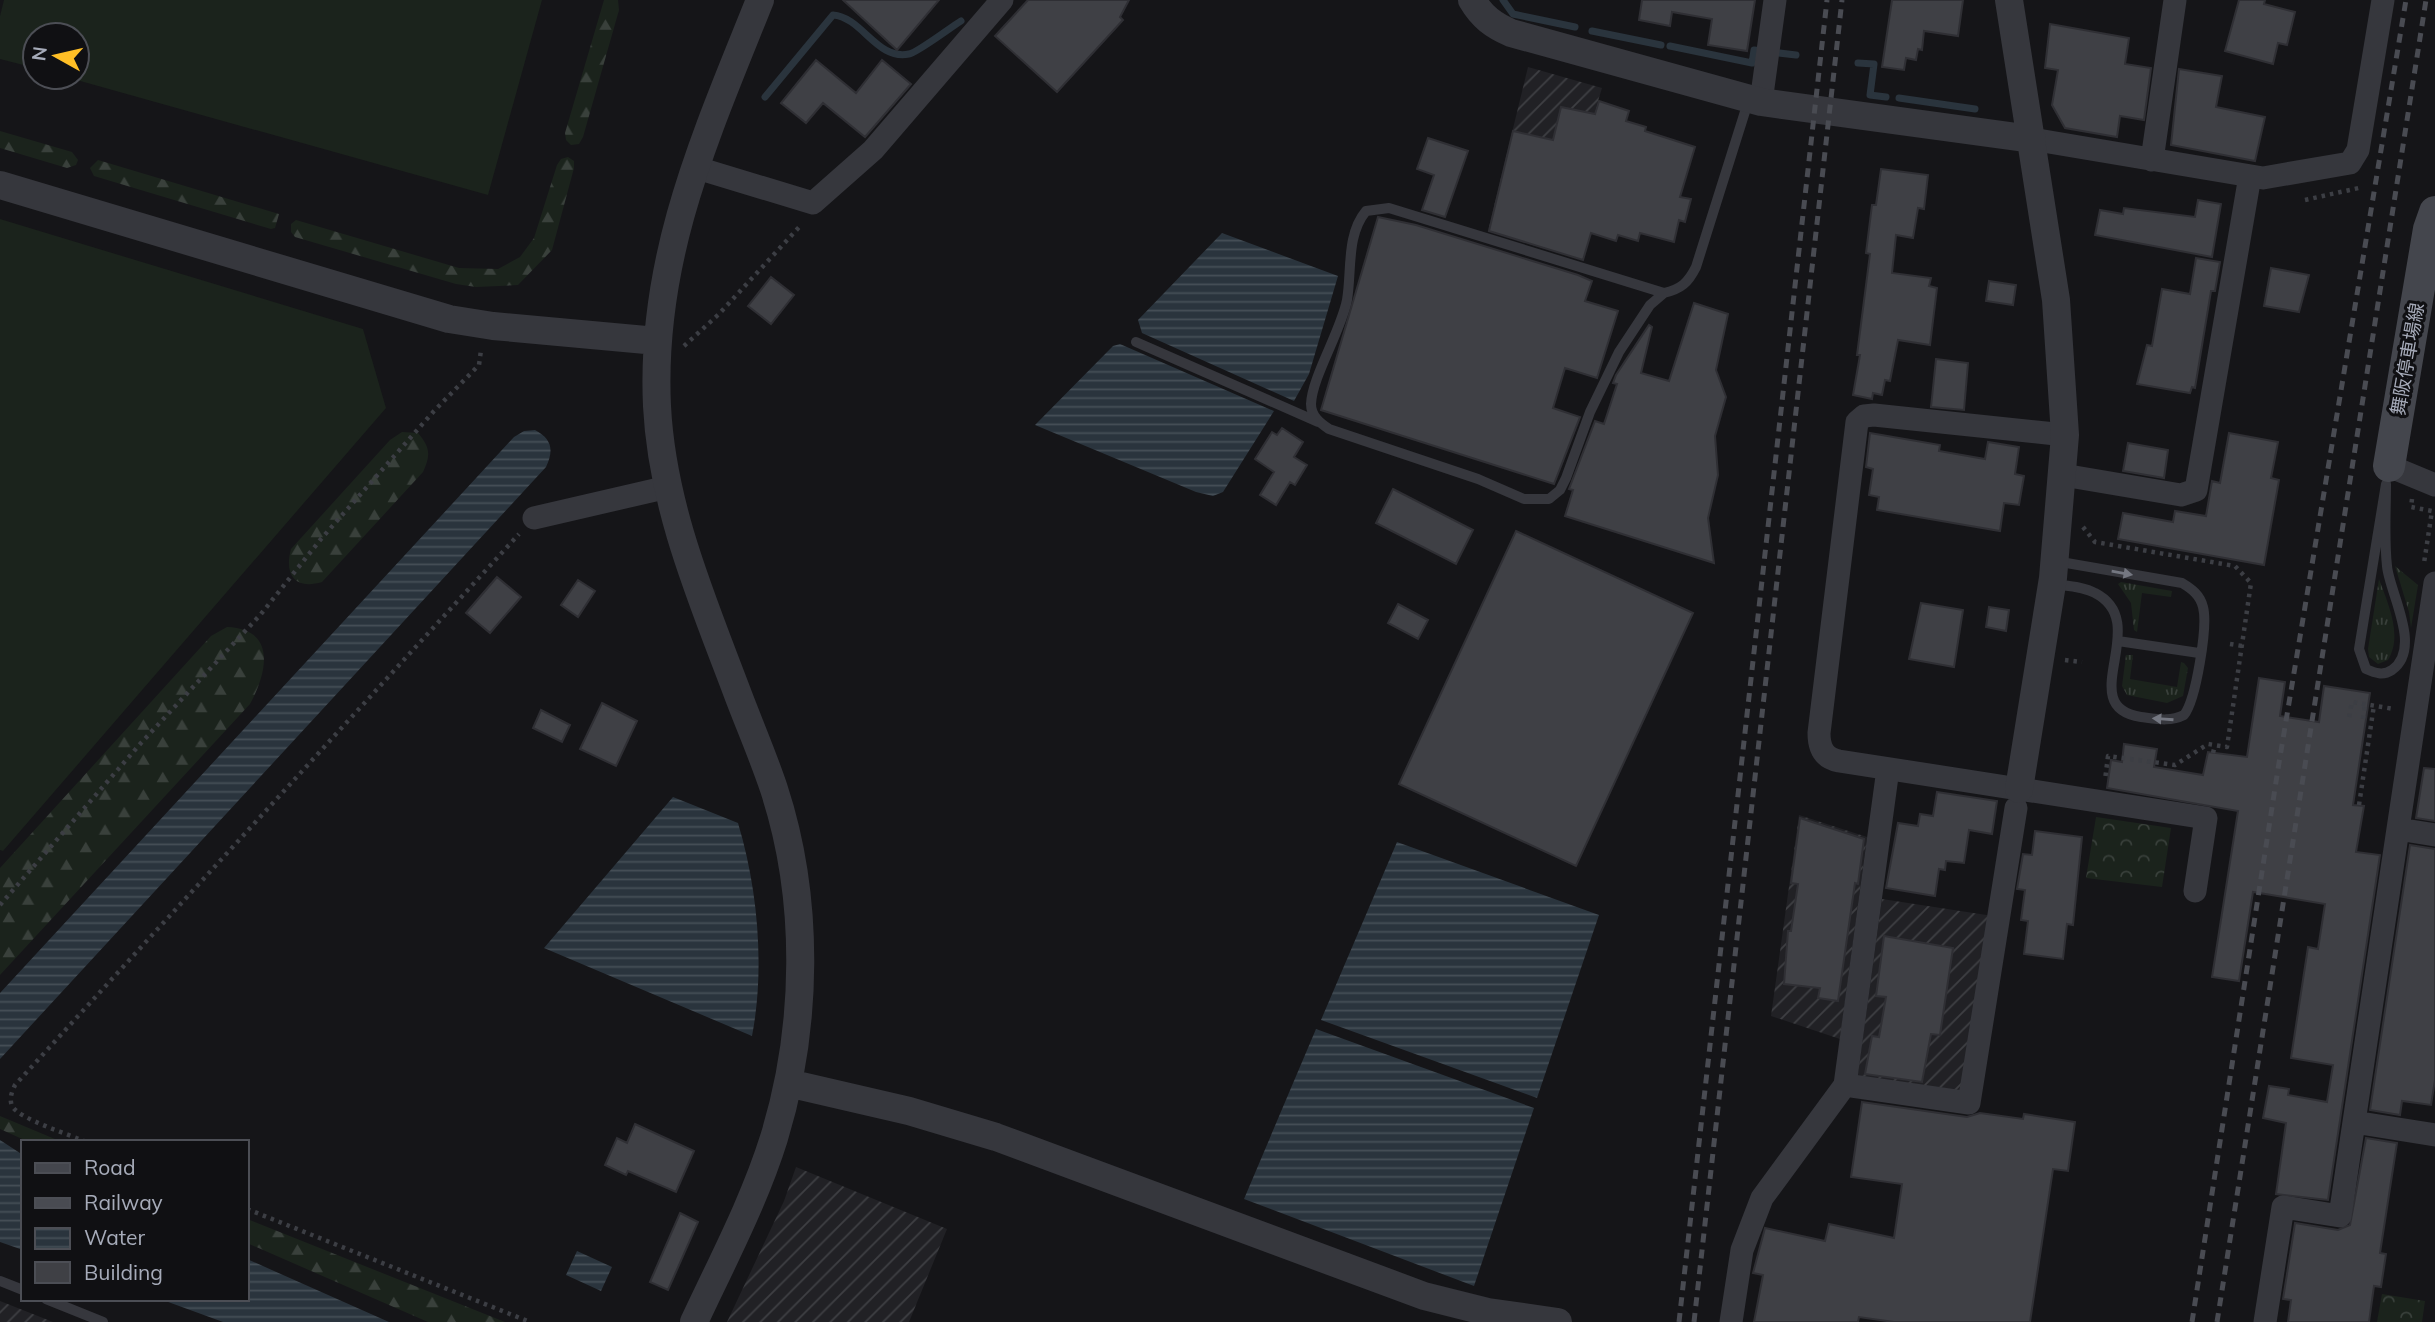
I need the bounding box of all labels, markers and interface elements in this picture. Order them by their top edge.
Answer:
north arrow [21,21,91,91]
text: N [26,45,52,62]
street label: 舞阪停車場線 [2385,301,2429,417]
one-way arrow [2111,568,2133,579]
one-way arrow [2152,713,2174,724]
legend [21,1140,248,1301]
text: Road [84,1154,135,1180]
text: Railway [84,1189,163,1215]
text: Water [84,1224,145,1250]
text: Building [84,1259,163,1285]

